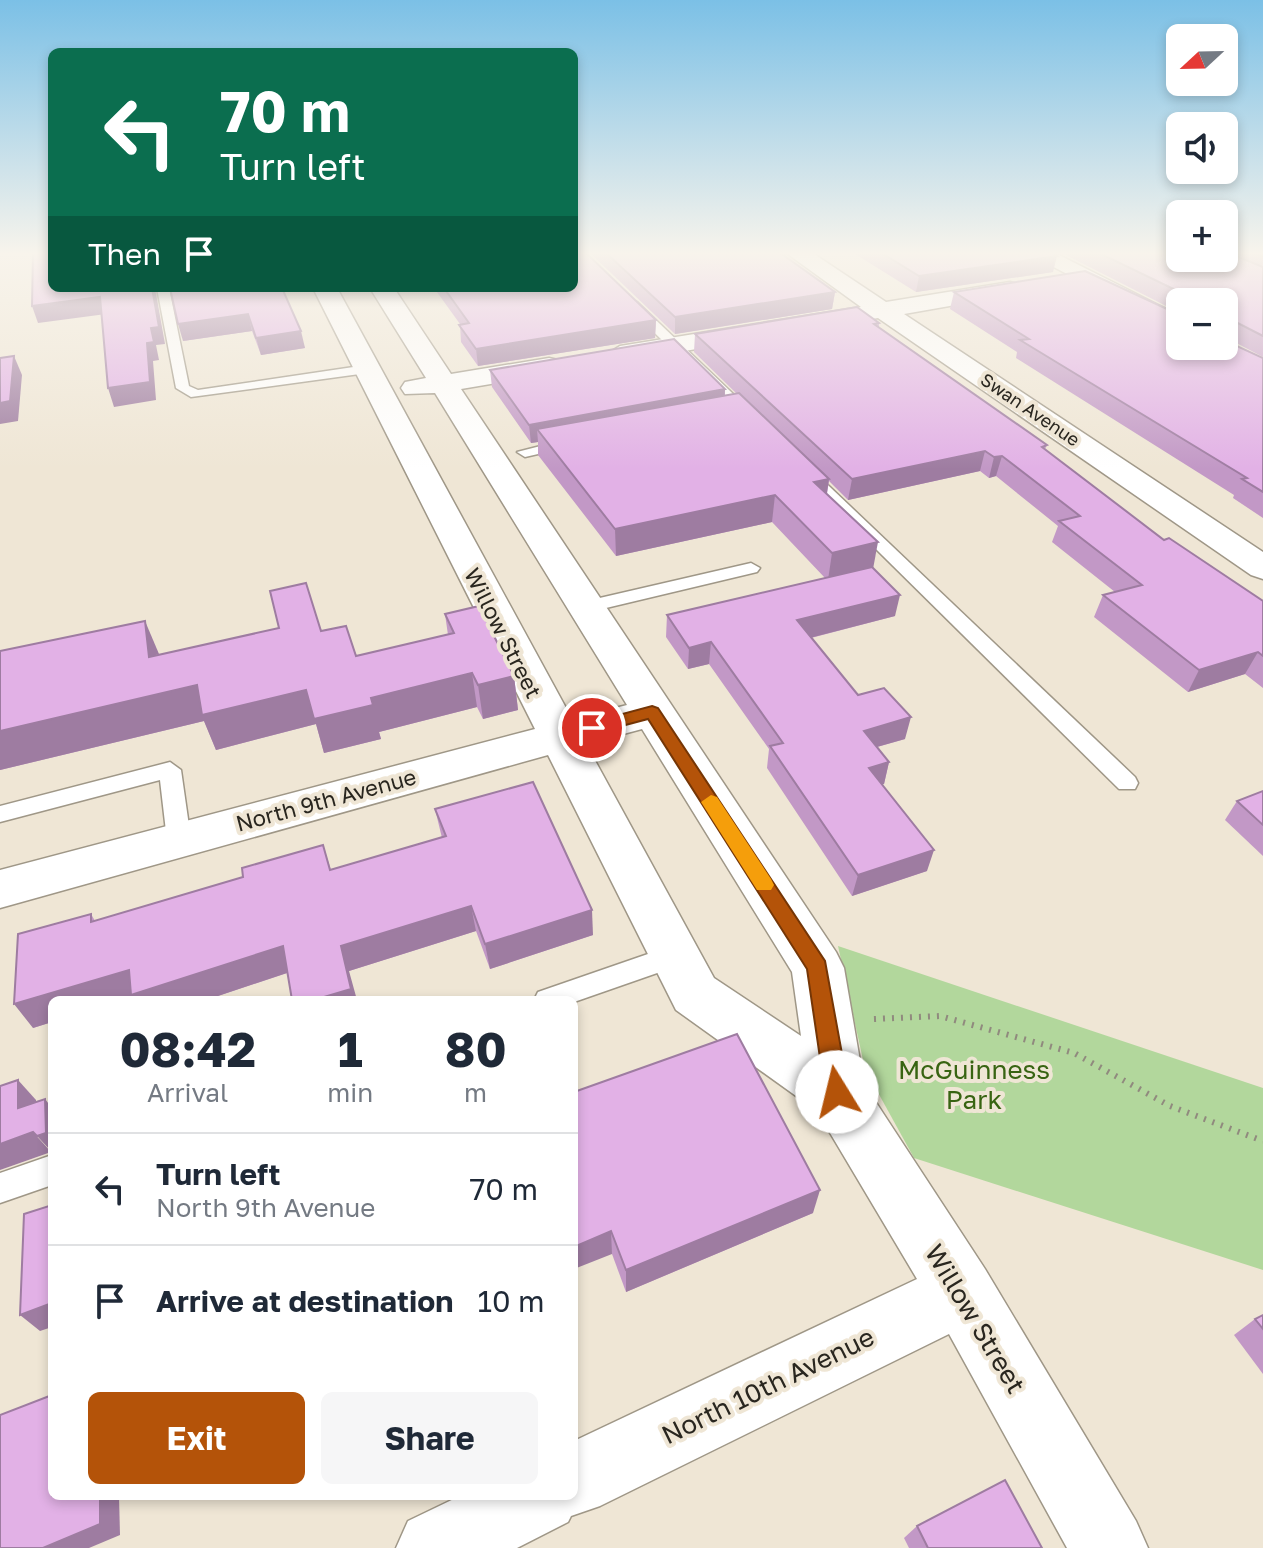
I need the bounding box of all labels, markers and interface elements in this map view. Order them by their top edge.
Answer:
north arrow [1166,24,1238,96]
map controls [1166,24,1238,360]
text: 70 m [220,77,350,144]
icon: left [88,80,192,184]
button: sound [1166,112,1238,184]
text: Turn left [220,145,366,188]
button: + [1166,200,1238,272]
icon: arrive [177,232,221,276]
text: Then [88,236,161,272]
button: − [1166,288,1238,360]
street label: Swan Avenue [977,368,1084,450]
street label: Willow Street [459,563,548,702]
pin [558,694,626,762]
icon: arrive [570,706,614,750]
street label: North 9th Avenue [233,762,419,837]
text: 08:42 [119,1020,256,1078]
text: 1 [338,1020,363,1078]
text: 80 [445,1020,507,1078]
position arrow [795,1050,879,1134]
park label: McGuinness Park [898,1054,1050,1115]
text: Arrival [147,1077,228,1108]
text: min [327,1077,373,1108]
text: m [464,1077,487,1108]
text: Turn left [156,1156,281,1192]
icon: left [88,1167,132,1211]
text: 70 m [469,1171,538,1207]
text: North 9th Avenue [156,1192,375,1223]
street label: Willow Street [919,1239,1032,1399]
icon: arrive [88,1279,132,1323]
text: Arrive at destination [156,1283,453,1319]
text: 10 m [477,1283,545,1319]
street label: North 10th Avenue [657,1321,879,1450]
button: Exit [88,1392,305,1484]
button: Share [321,1392,538,1484]

